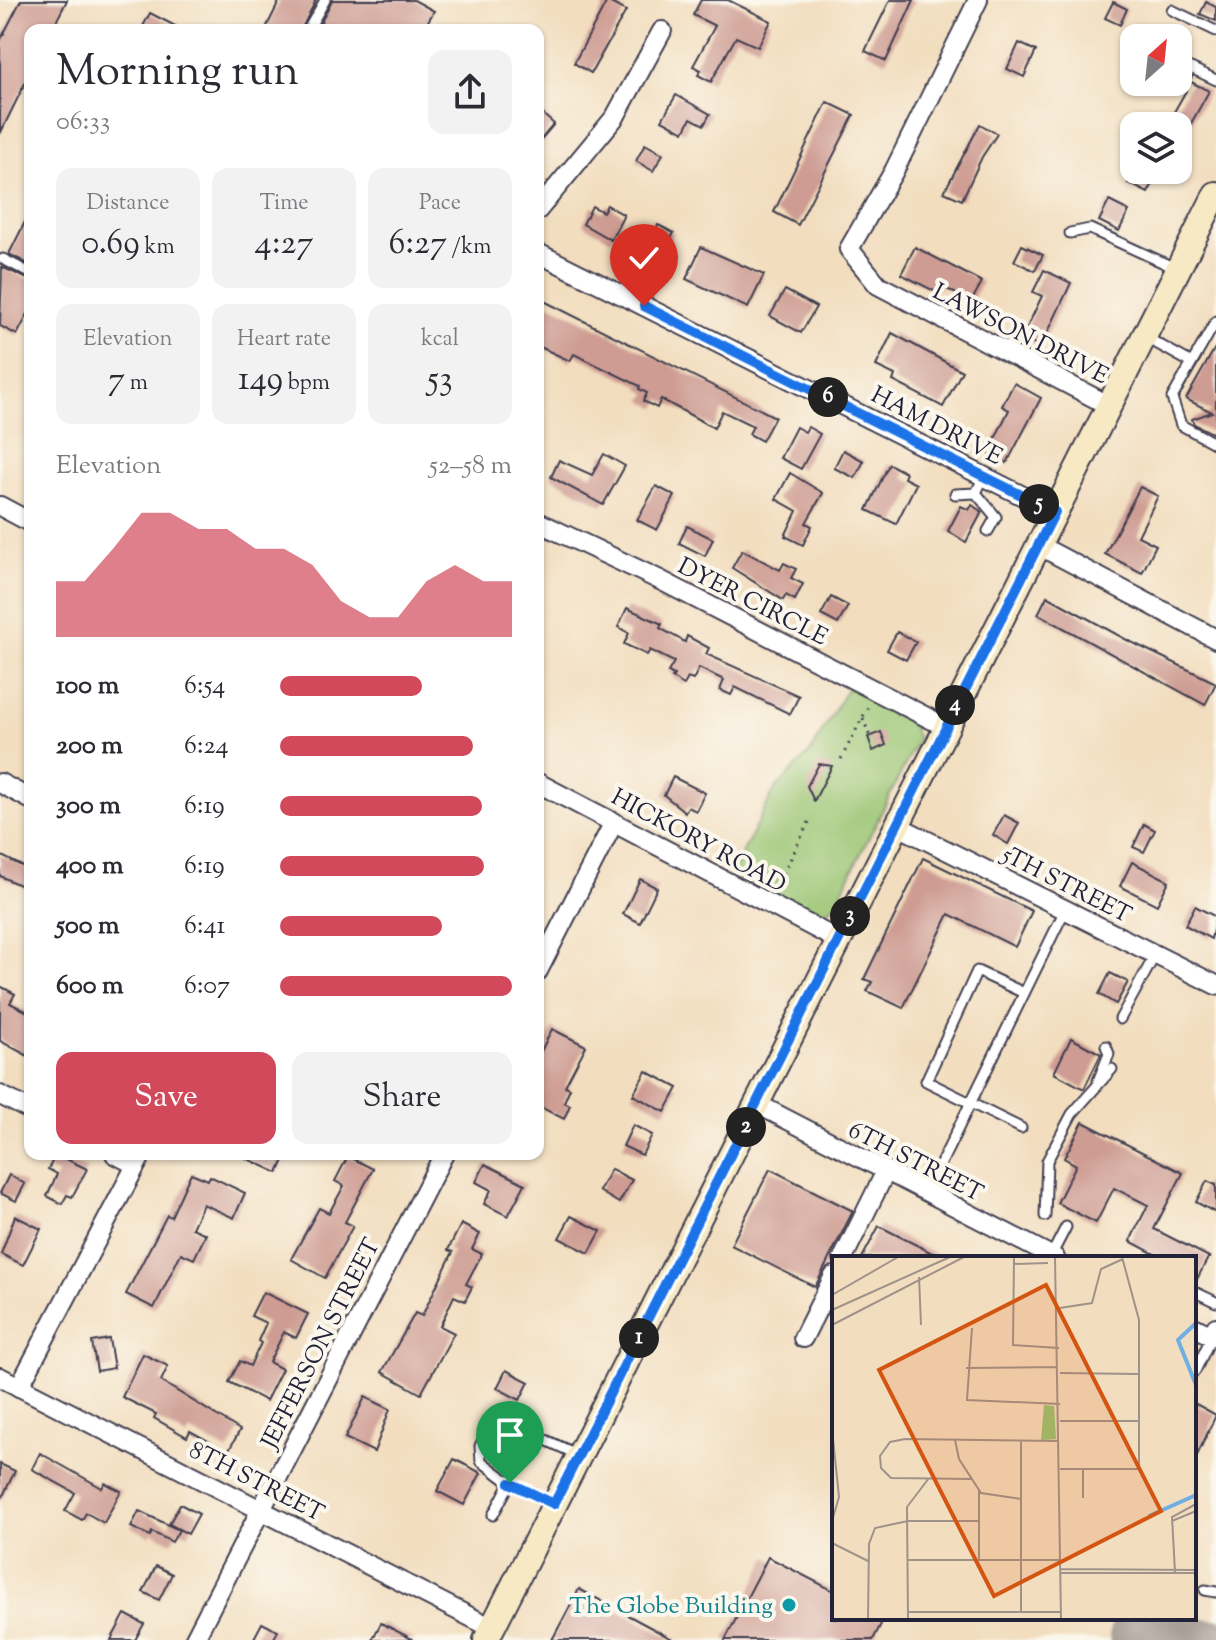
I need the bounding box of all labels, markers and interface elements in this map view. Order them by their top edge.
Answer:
north arrow [1120,24,1192,96]
map controls [1120,24,1192,184]
text: Morning run [56,42,299,105]
button: share [428,50,512,134]
text: 06:33 [56,104,110,141]
button: layers [1120,112,1192,184]
text: Distance [87,188,169,220]
text: Time [260,188,308,220]
text: Pace [419,188,461,220]
text: 0.69 [81,220,140,269]
text: 4:27 [255,220,313,269]
text: 6:27 [389,220,447,269]
pin [610,224,678,306]
text: km [140,232,175,264]
text: /km [447,232,491,264]
icon: check [622,236,666,280]
street label: LAWSON DRIVE [926,276,1114,394]
text: Elevation [83,324,173,356]
text: Heart rate [237,324,331,356]
text: kcal [421,324,459,356]
text: 7 [108,356,125,405]
text: 149 [238,356,283,405]
text: 53 [427,356,453,405]
text: m [125,368,148,400]
text: bpm [283,368,330,400]
pin: 6 [808,377,848,417]
street label: HAM DRIVE [864,379,1008,475]
text: 6 [823,381,833,413]
text: Elevation [56,448,161,485]
text: 52–58 m [429,448,512,485]
pin: 5 [1019,484,1059,524]
text: 5 [1035,488,1043,520]
street label: DYER CIRCLE [671,550,833,655]
text: 100 m [56,668,119,705]
text: 6:54 [184,668,225,705]
pin: 4 [935,685,975,725]
text: 4 [949,689,961,721]
text: 200 m [56,728,123,765]
text: 6:24 [184,728,229,765]
street label: HICKORY ROAD [605,781,792,902]
text: 300 m [56,788,121,825]
text: 6:19 [184,788,225,825]
street label: 5TH STREET [994,838,1137,933]
text: 400 m [56,848,123,885]
text: 6:19 [184,848,225,885]
pin: 3 [830,896,870,936]
text: 3 [846,900,854,932]
text: 500 m [56,908,119,945]
text: 6:41 [184,908,225,945]
text: 600 m [56,968,123,1005]
text: 6:07 [184,968,230,1005]
button: Save [56,1052,276,1144]
button: Share [292,1052,512,1144]
pin: 2 [726,1107,766,1147]
text: 2 [741,1111,751,1143]
street label: 6TH STREET [842,1114,988,1211]
street label: JEFFERSON STREET [253,1233,390,1457]
inset map [832,1256,1196,1620]
pin: 1 [619,1318,659,1358]
text: 1 [635,1322,643,1354]
pin [476,1401,544,1483]
icon: arrive [488,1413,532,1457]
street label: 8TH STREET [183,1434,330,1531]
place label: The Globe Building [569,1590,773,1624]
marker: The Globe Building [780,1596,798,1614]

